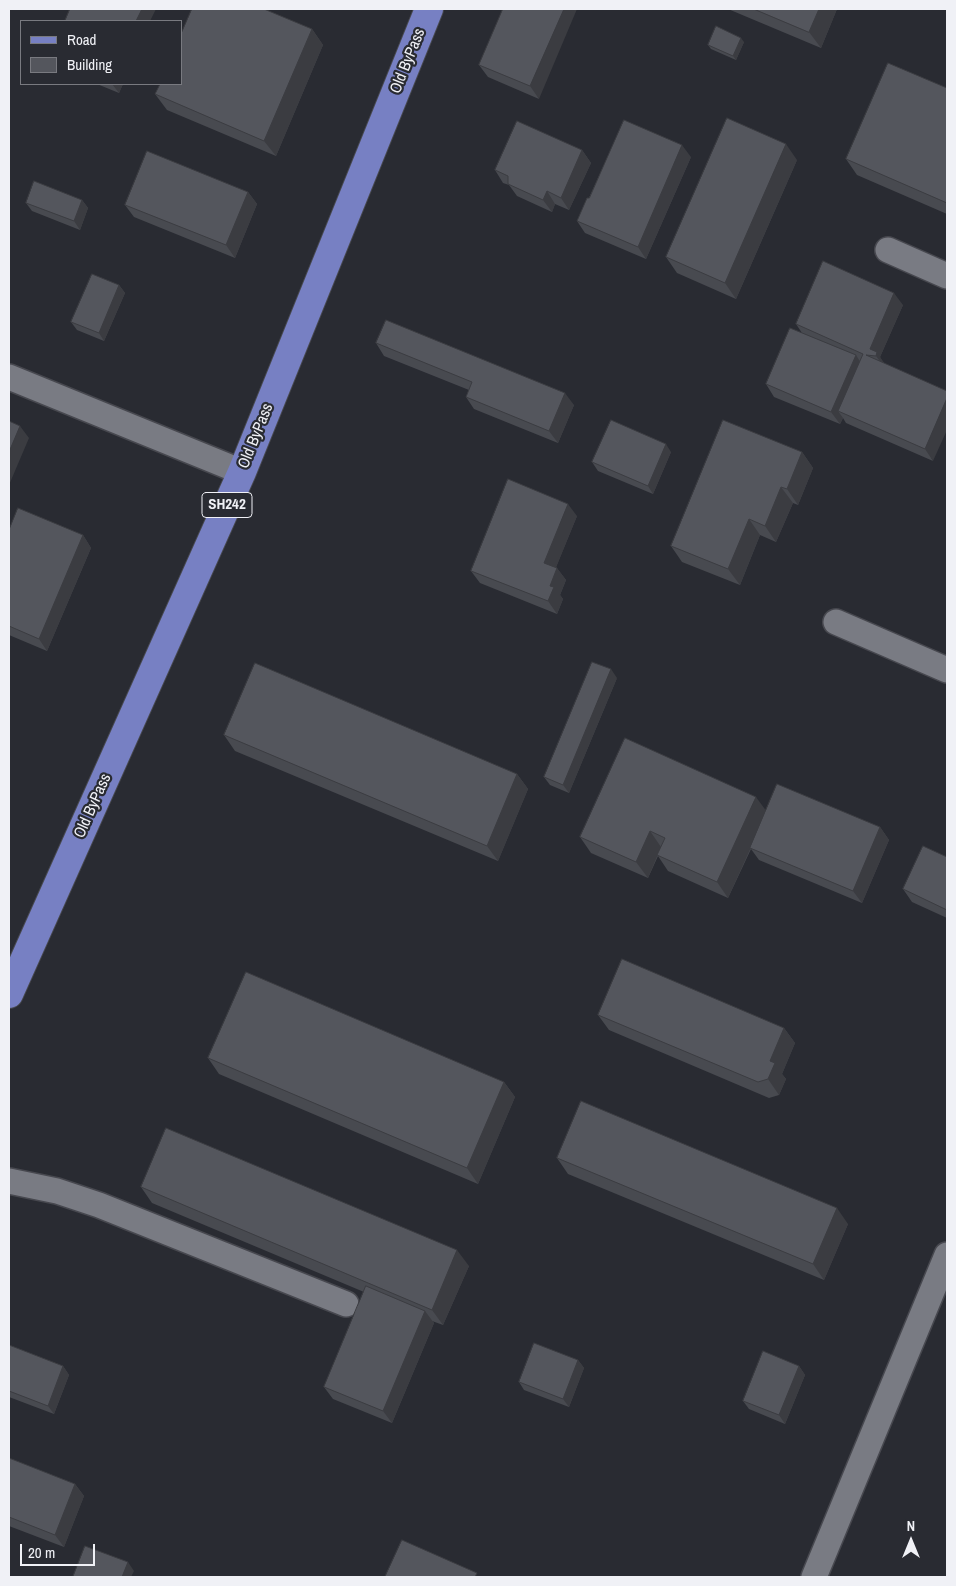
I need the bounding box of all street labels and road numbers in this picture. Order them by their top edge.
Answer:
street label: Old ByPass [386,26,430,96]
street label: Old ByPass [234,401,278,471]
road number: SH242 [202,492,252,518]
street label: Old ByPass [70,771,116,841]

